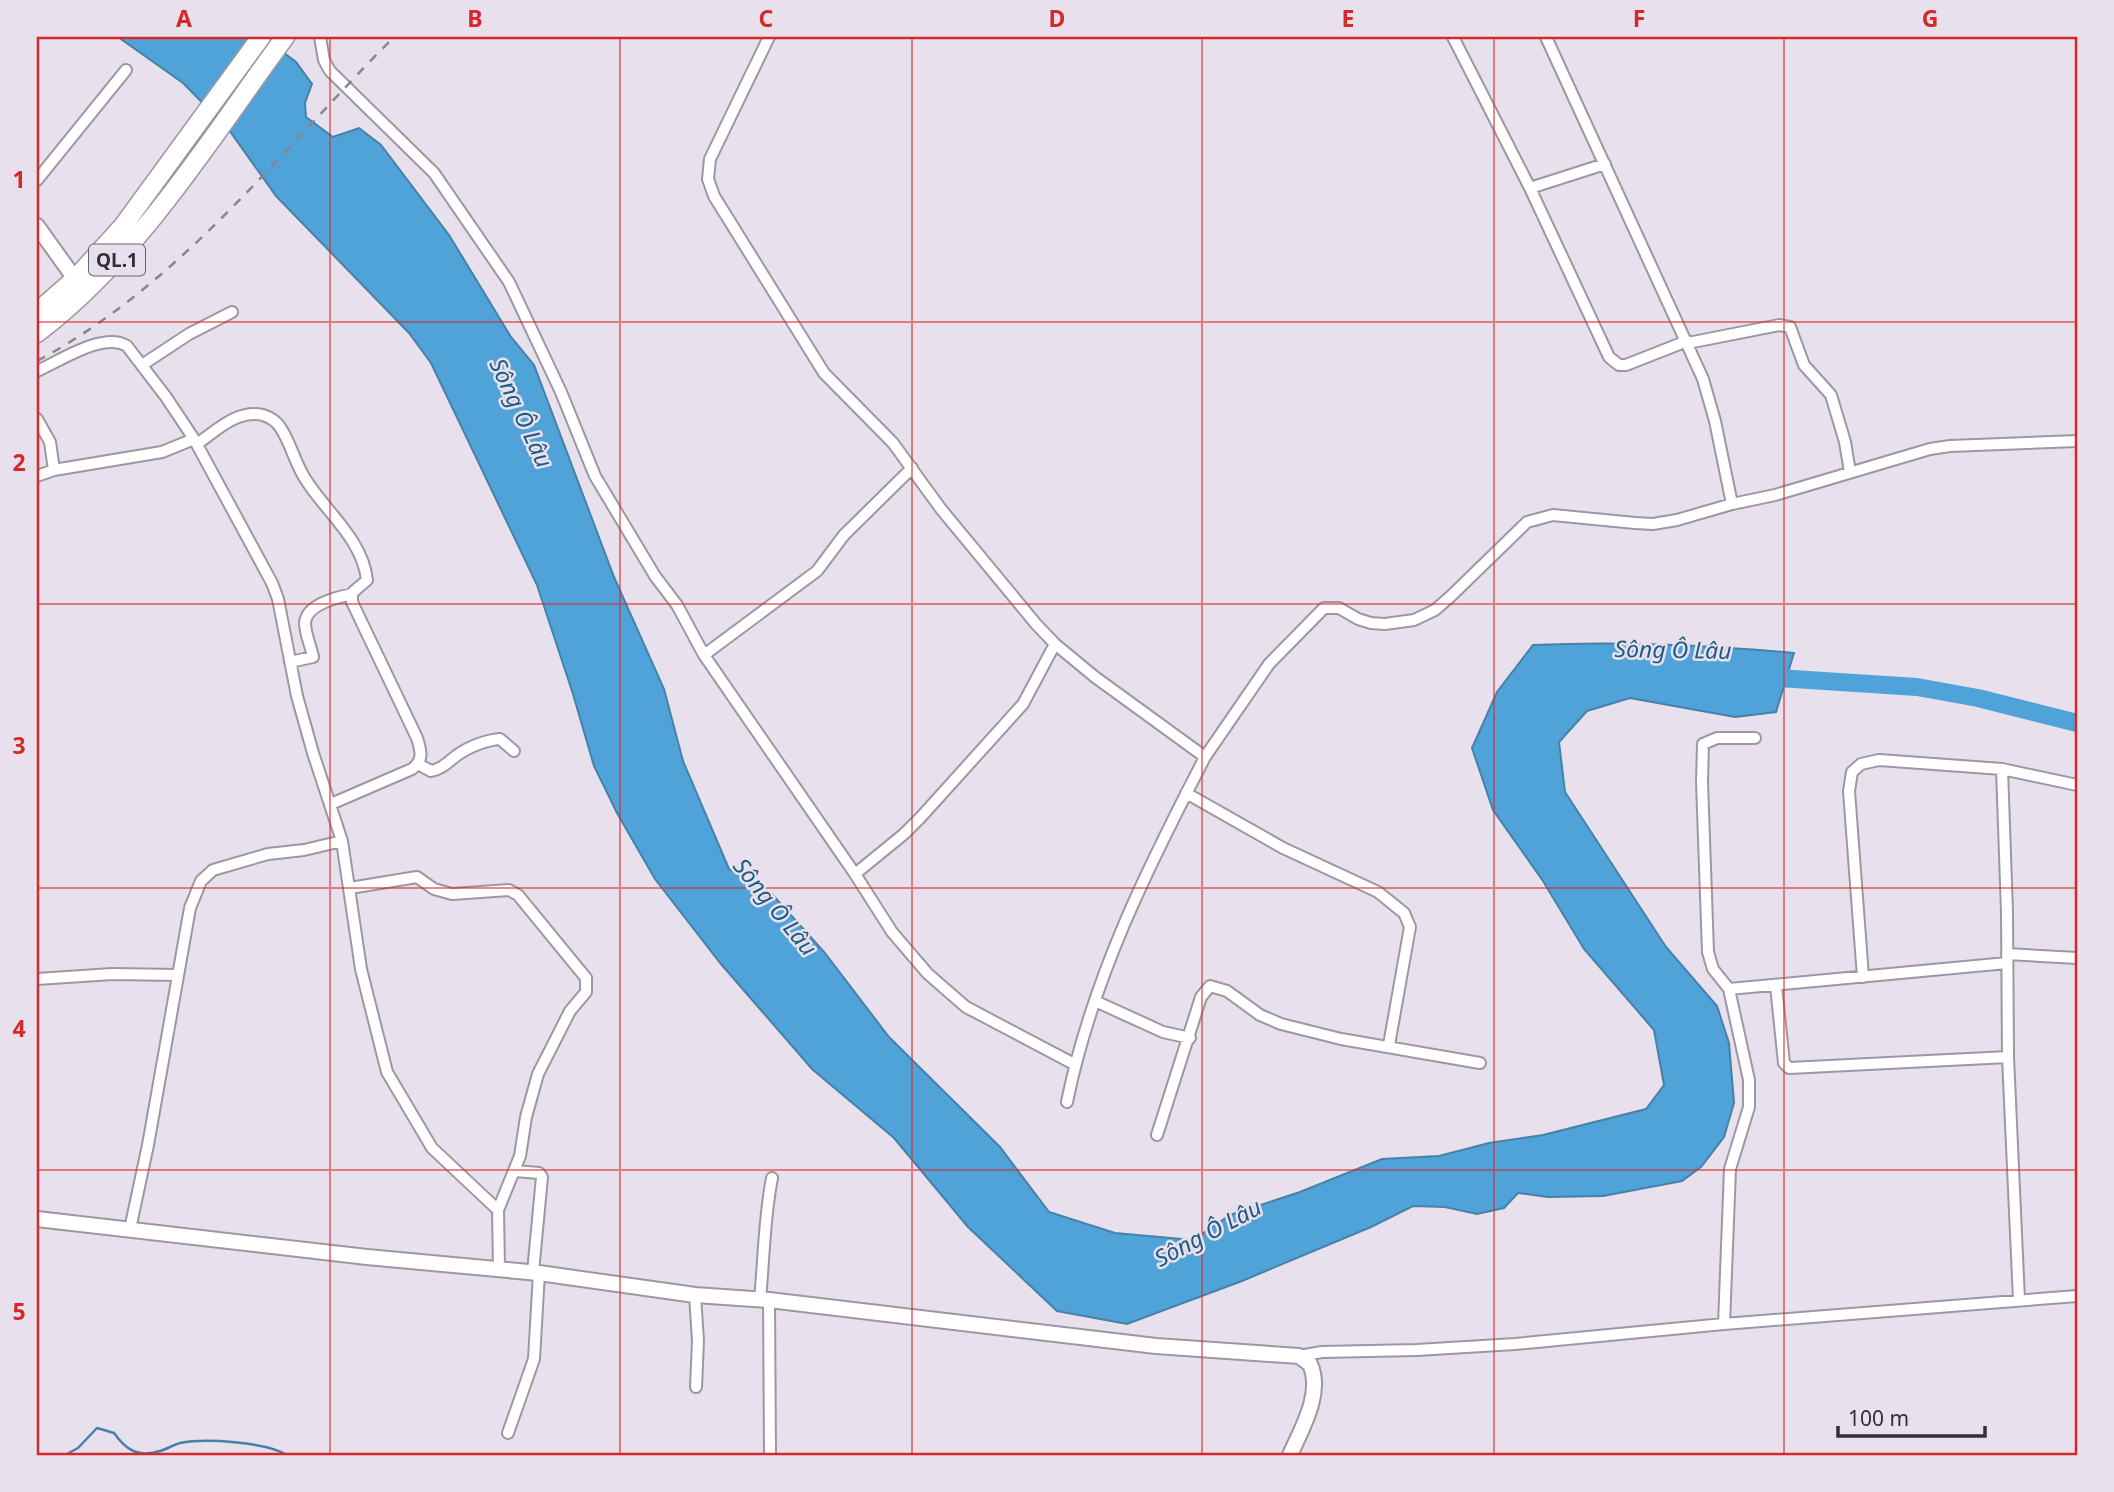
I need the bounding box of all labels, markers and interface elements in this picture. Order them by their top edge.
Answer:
text: A [176,2,192,34]
text: B [467,2,483,34]
text: C [759,2,774,34]
text: D [1049,2,1065,34]
text: E [1342,2,1354,34]
text: F [1633,2,1645,34]
text: G [1922,2,1938,34]
text: 1 [12,163,26,195]
road number: QL.1 [89,244,145,276]
water label: Sông Ô Lâu [483,353,561,472]
text: 2 [12,446,26,478]
water label: Sông Ô Lâu [1614,632,1732,666]
text: 3 [12,729,26,761]
water label: Sông Ô Lâu [726,851,825,962]
text: 4 [12,1012,26,1044]
water label: Sông Ô Lâu [1148,1190,1267,1274]
text: 5 [12,1295,26,1327]
scale bar [1838,1394,1984,1438]
text: 100 m [1848,1404,1909,1432]

